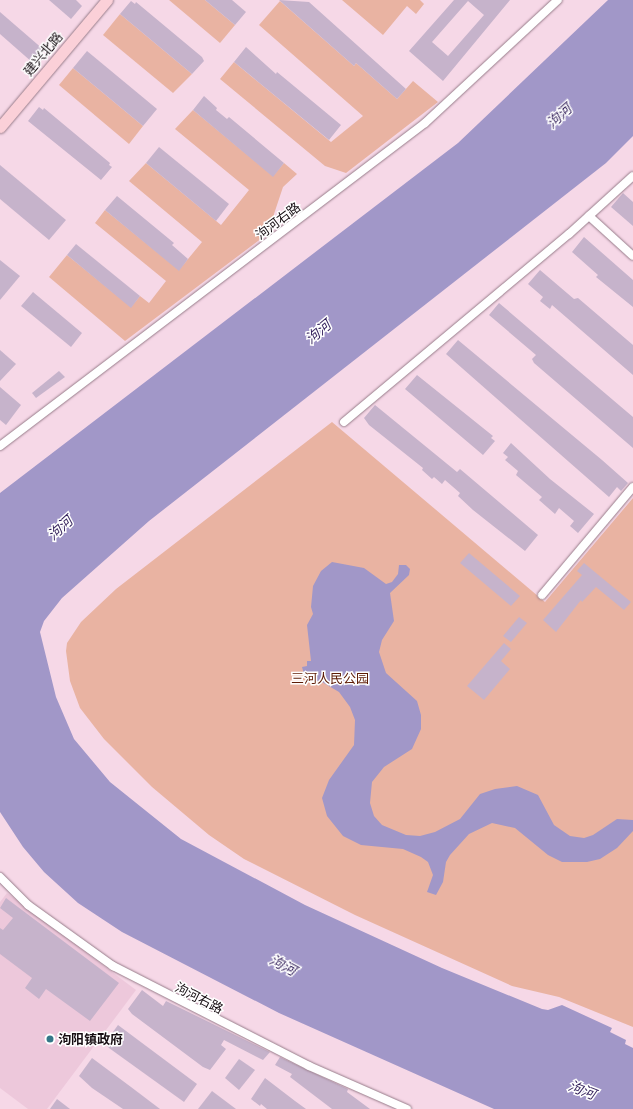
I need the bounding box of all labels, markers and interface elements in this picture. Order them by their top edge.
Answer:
street label: 建兴北路 [20,29,66,79]
water label: 泃河 [543,100,575,132]
street label: 泃河右路 [253,199,303,243]
water label: 泃河 [302,317,334,347]
water label: 泃河 [44,512,76,544]
park label: 三河人民公园 [291,670,369,686]
water label: 泃河 [267,951,299,979]
street label: 泃河右路 [172,979,226,1017]
place label: 泃阳镇政府 [58,1031,123,1047]
marker: 泃阳镇政府 [45,1034,55,1044]
water label: 泃河 [566,1077,598,1103]

